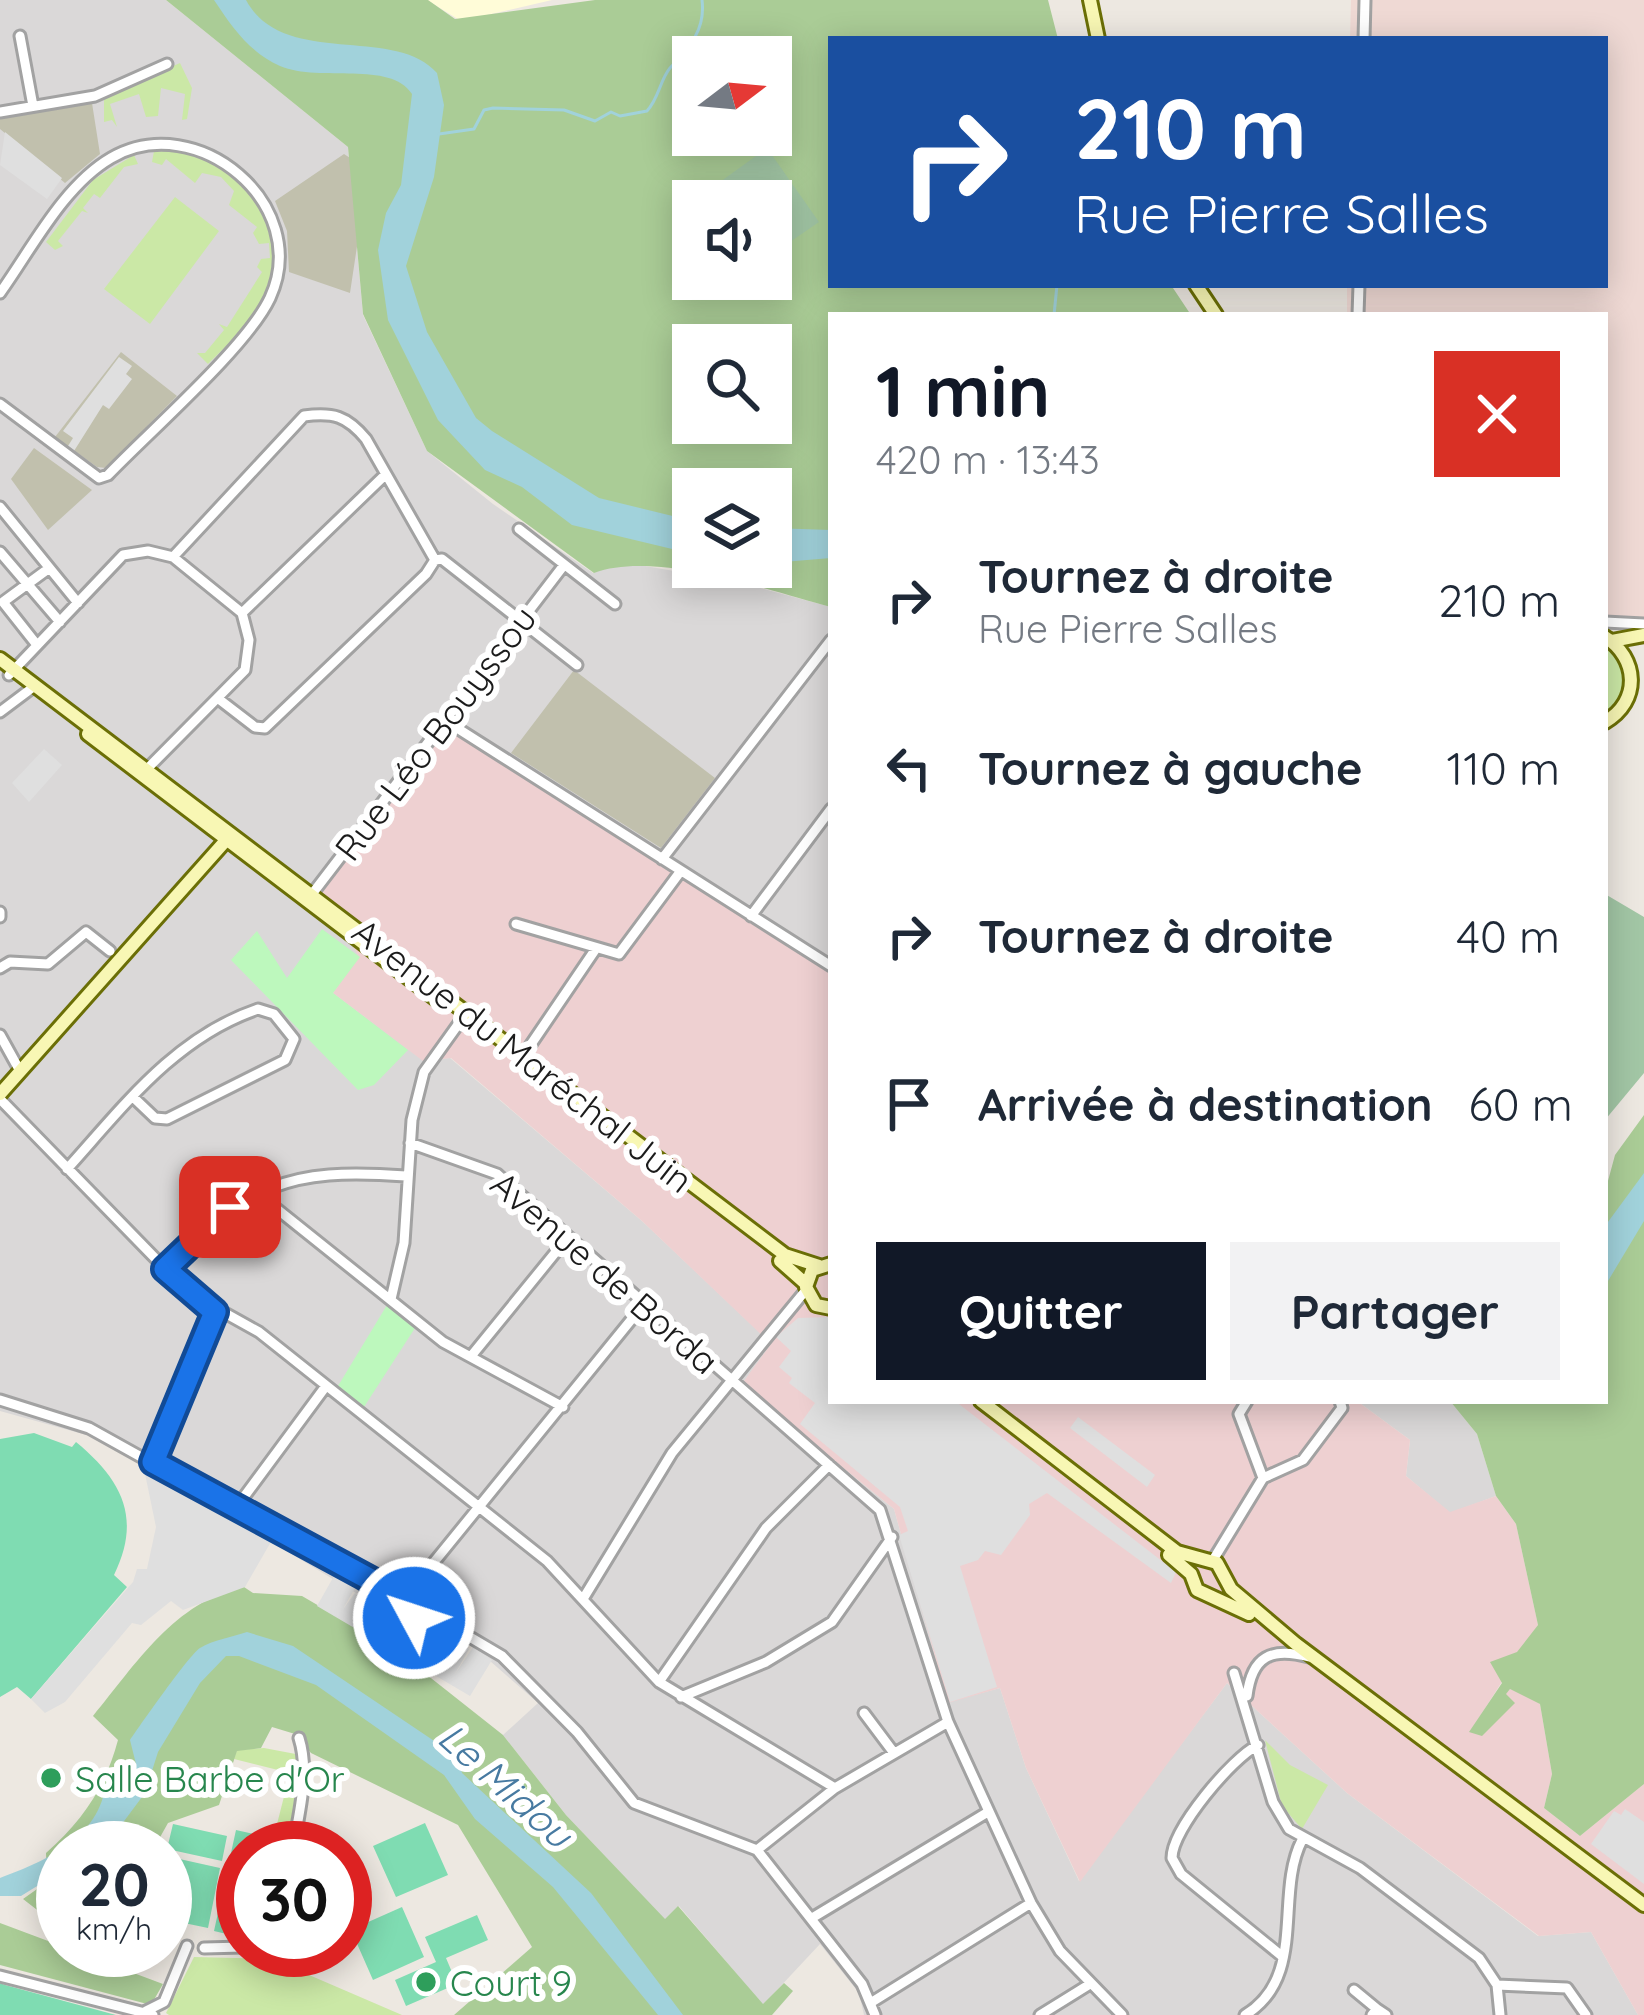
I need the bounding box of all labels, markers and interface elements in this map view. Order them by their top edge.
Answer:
north arrow [672,36,792,156]
map controls [672,36,792,588]
text: 210 m [1074,75,1307,180]
icon: right [876,84,1032,240]
text: Rue Pierre Salles [1074,179,1489,247]
button: sound [672,180,792,300]
button: search [672,324,792,444]
text: 1 min [876,345,1050,435]
button: close [1434,351,1560,477]
text: 420 m · 13:43 [876,435,1100,484]
button: layers [672,468,792,588]
text: Tournez à droite [978,548,1334,604]
icon: right [876,567,942,633]
text: 210 m [1438,572,1560,628]
street label: Rue Léo Bouyssou [325,597,545,869]
text: Rue Pierre Salles [978,604,1278,653]
icon: left [876,735,942,801]
text: Tournez à gauche [978,740,1362,796]
text: 110 m [1447,740,1560,796]
icon: right [876,903,942,969]
street label: Avenue du Maréchal Juin [344,908,702,1202]
text: Tournez à droite [978,908,1334,964]
text: 40 m [1456,908,1560,964]
icon: arrive [876,1071,942,1137]
text: Arrivée à destination [978,1076,1433,1132]
text: 60 m [1469,1076,1573,1132]
pin [179,1156,281,1258]
street label: Avenue de Borda [482,1161,728,1383]
icon: arrive [197,1174,263,1240]
button: Quitter [876,1242,1206,1380]
button: Partager [1230,1242,1560,1380]
position arrow [351,1555,477,1681]
water label: Le Midou [429,1712,584,1859]
place label: Salle Barbe d'Or [75,1756,345,1801]
marker: Salle Barbe d'Or [38,1765,64,1791]
speed limit sign: 30 [216,1821,372,1977]
text: 20 [79,1846,149,1921]
text: km/h [76,1910,152,1948]
place label: Court 9 [450,1960,572,2005]
marker: Court 9 [413,1969,439,1995]

